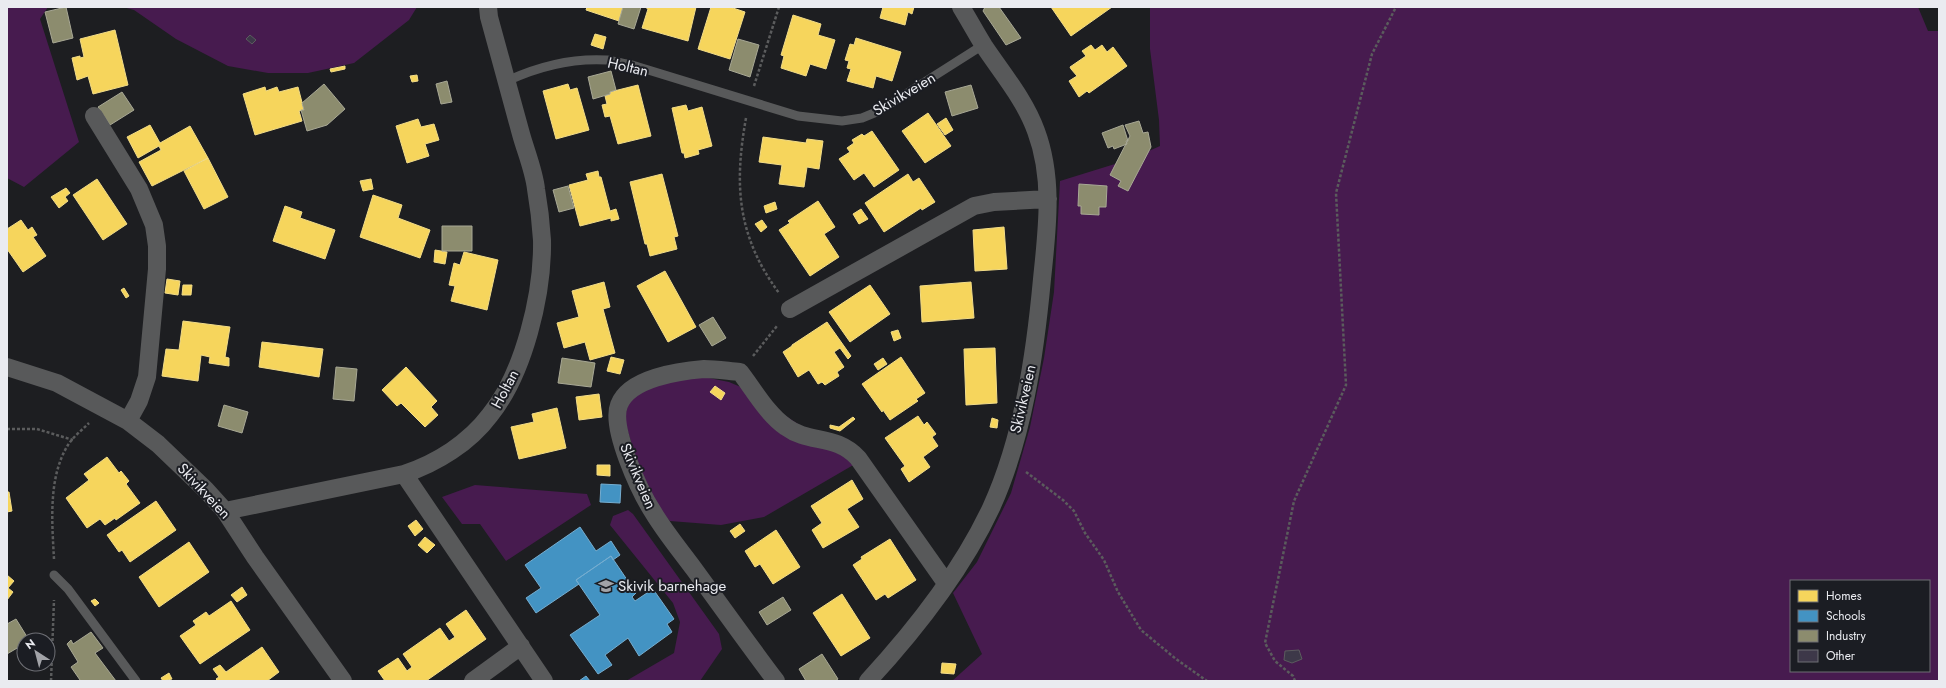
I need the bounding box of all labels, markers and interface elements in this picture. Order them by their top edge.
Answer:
street label: Holtan [606,52,650,82]
street label: Skivikveien [868,67,940,121]
street label: Skivikveien [1004,363,1042,435]
street label: Holtan [486,366,524,412]
street label: Skivikveien [614,440,662,512]
street label: Skivikveien [172,458,236,524]
place label: Skivik barnehage [618,575,726,597]
school or university icon: Skivik barnehage [597,577,615,595]
legend [1790,580,1930,672]
text: Homes [1826,587,1862,605]
text: Schools [1826,607,1865,625]
text: Industry [1826,627,1867,645]
north arrow [16,632,56,672]
text: N [22,635,38,653]
text: Other [1826,647,1856,665]

